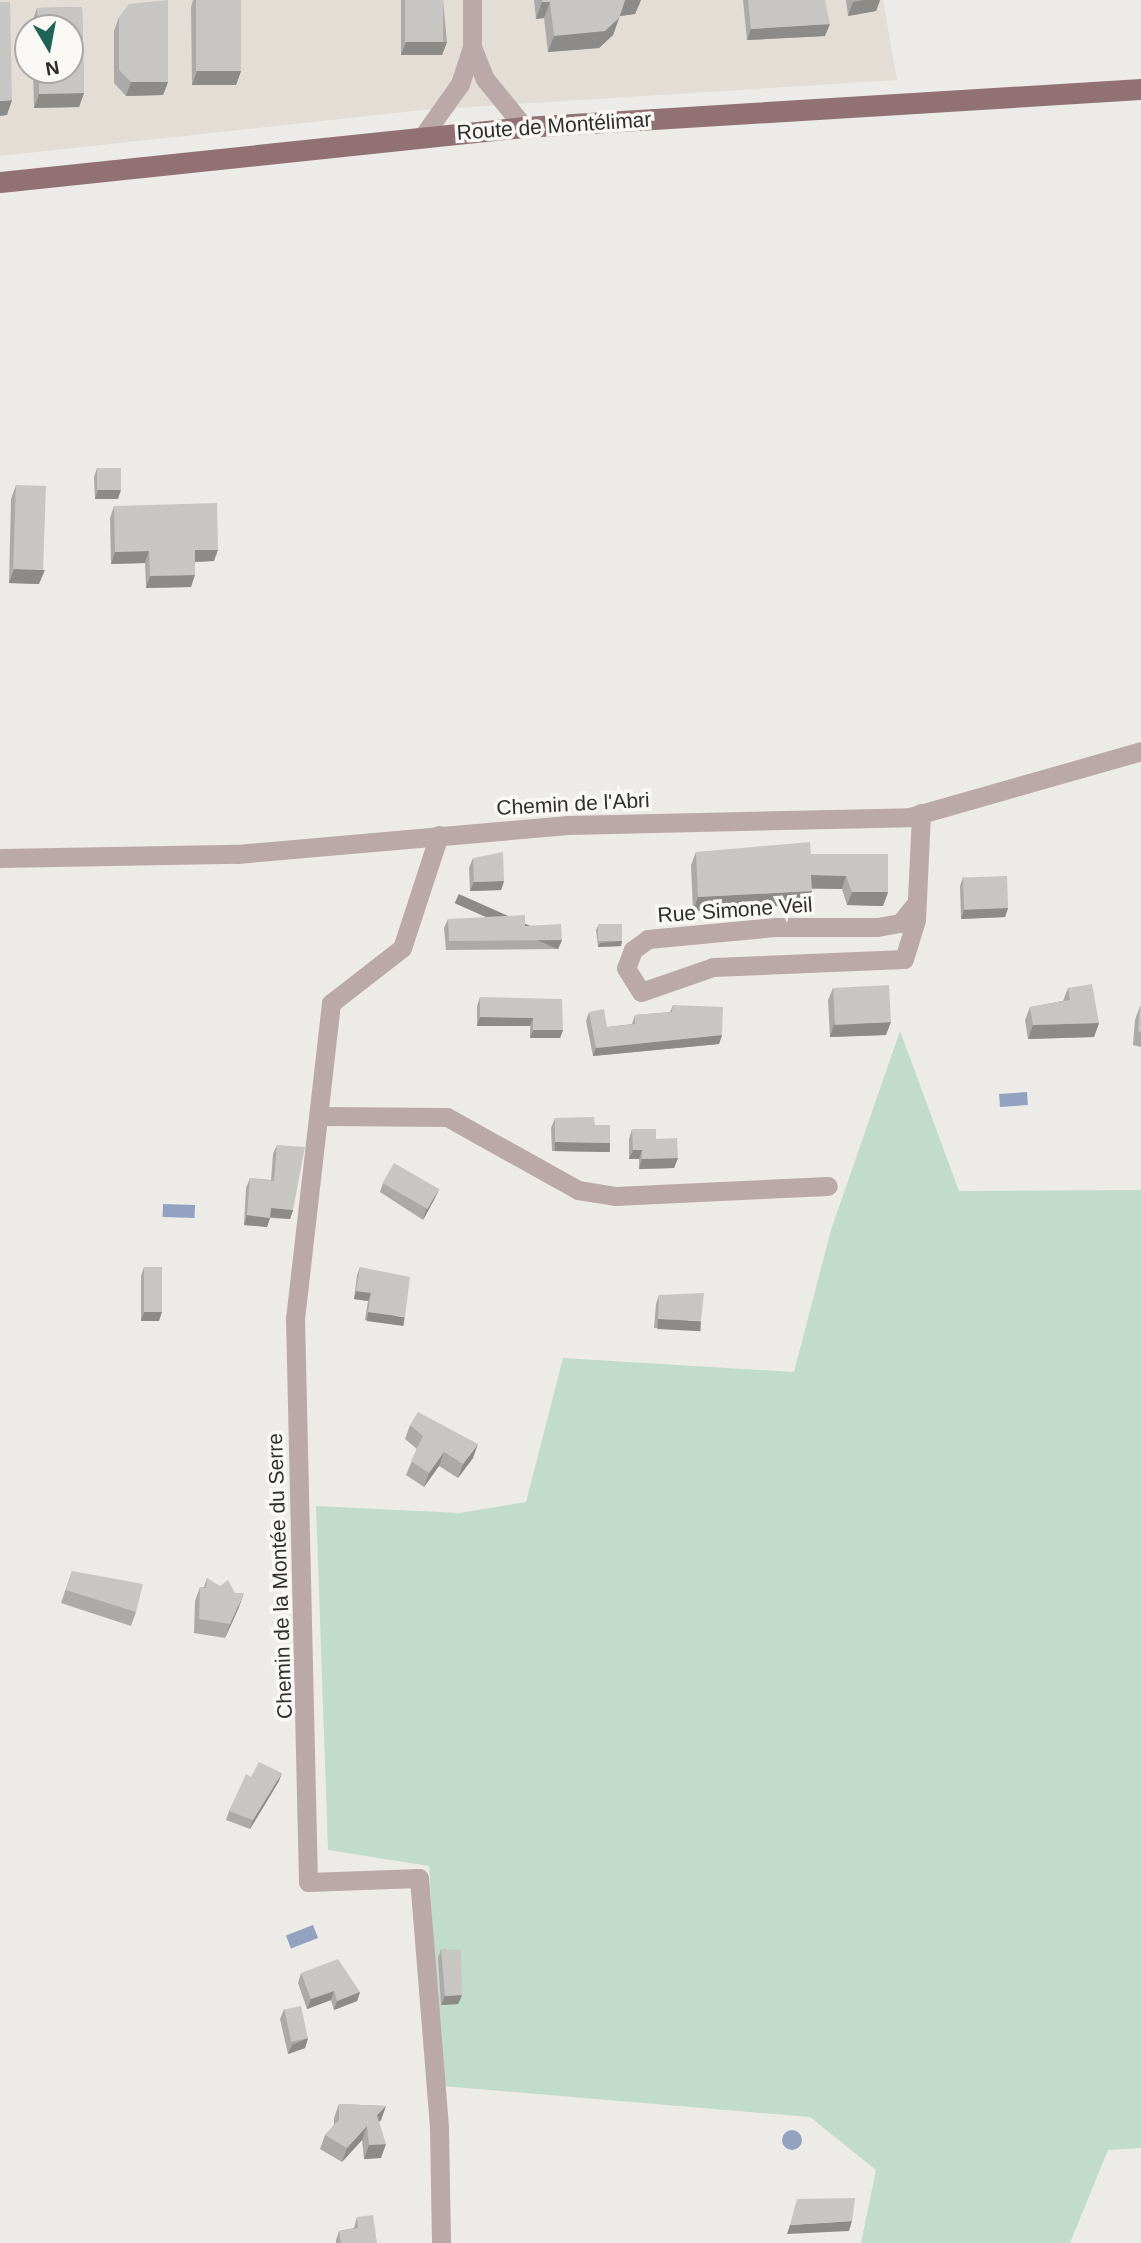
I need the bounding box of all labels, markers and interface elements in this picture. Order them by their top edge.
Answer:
north arrow [14,14,84,84]
text: N [44,57,61,80]
street label: Route de Montélimar [456,107,652,145]
street label: Chemin de l'Abri [496,787,650,821]
street label: Rue Simone Veil [657,892,813,928]
street label: Chemin de la Montée du Serre [262,1433,298,1719]

